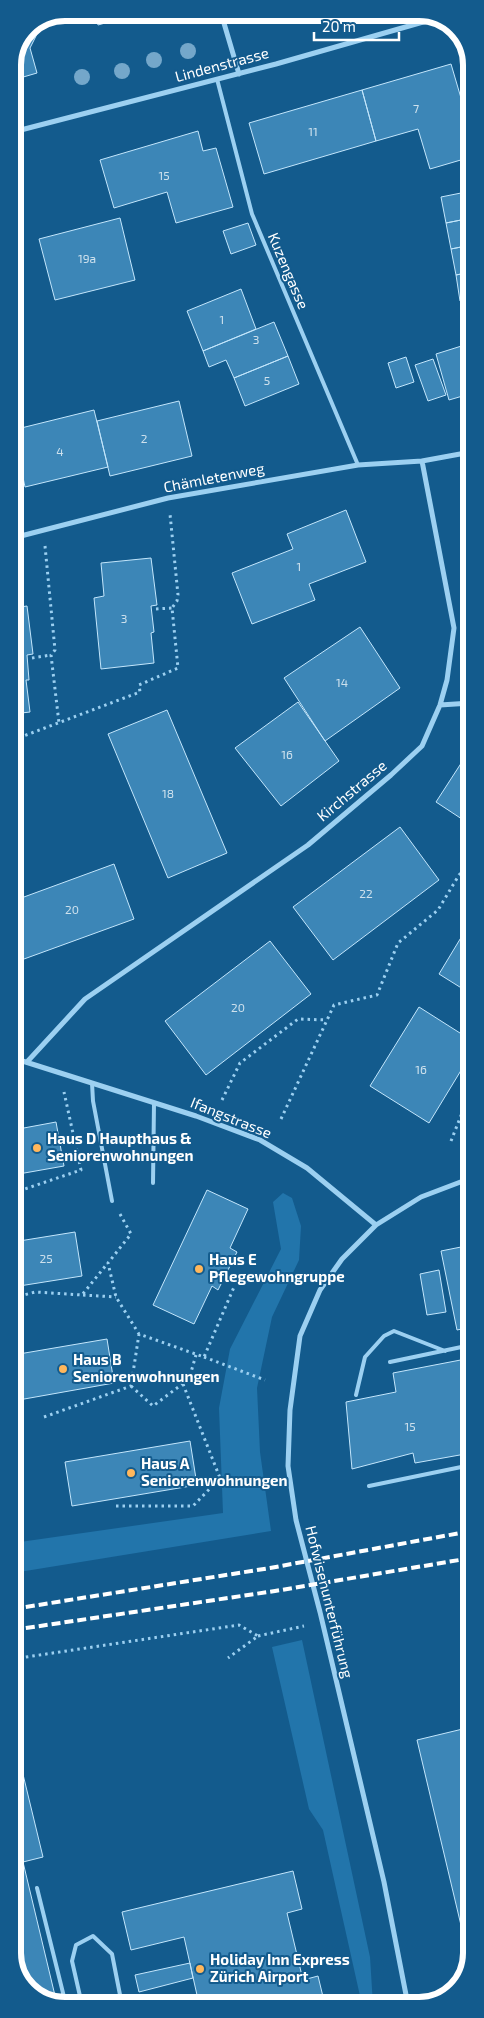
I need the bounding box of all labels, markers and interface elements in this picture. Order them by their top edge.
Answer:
scale bar [314,10,399,42]
text: 20 m [322,17,356,35]
street label: Lindenstrasse [173,43,271,85]
house number: 7 [413,101,419,115]
house number: 11 [308,124,318,138]
house number: 15 [158,168,170,182]
street label: Kuzengasse [265,230,313,312]
house number: 19a [78,251,96,265]
house number: 1 [220,312,224,326]
house number: 3 [253,332,259,346]
house number: 5 [264,373,270,387]
house number: 2 [141,431,148,445]
house number: 4 [56,444,64,458]
street label: Chämletenweg [162,458,266,496]
house number: 1 [297,559,301,573]
house number: 3 [121,611,127,625]
house number: 14 [336,675,348,689]
house number: 16 [281,747,293,761]
street label: Kirchstrasse [313,756,390,825]
house number: 18 [162,786,174,800]
house number: 22 [359,886,373,900]
house number: 20 [65,902,79,916]
house number: 20 [231,1000,245,1014]
house number: 16 [415,1062,427,1076]
street label: Ifangstrasse [188,1093,275,1141]
place label: Haus D Haupthaus & Seniorenwohnungen [47,1129,194,1164]
marker: Haus D Haupthaus & Seniorenwohnungen [31,1142,43,1154]
place label: Haus E Pflegewohngruppe [209,1250,345,1285]
house number: 25 [39,1251,53,1265]
marker: Haus E Pflegewohngruppe [193,1263,205,1275]
place label: Haus B Seniorenwohnungen [73,1350,220,1385]
marker: Haus B Seniorenwohnungen [57,1363,69,1375]
house number: 15 [404,1419,416,1433]
place label: Haus A Seniorenwohnungen [141,1454,288,1489]
marker: Haus A Seniorenwohnungen [125,1467,137,1479]
street label: Hofwisenunterführung [302,1524,358,1680]
place label: Holiday Inn Express Zürich Airport [210,1950,350,1985]
marker: Holiday Inn Express Zürich Airport [194,1963,206,1975]

